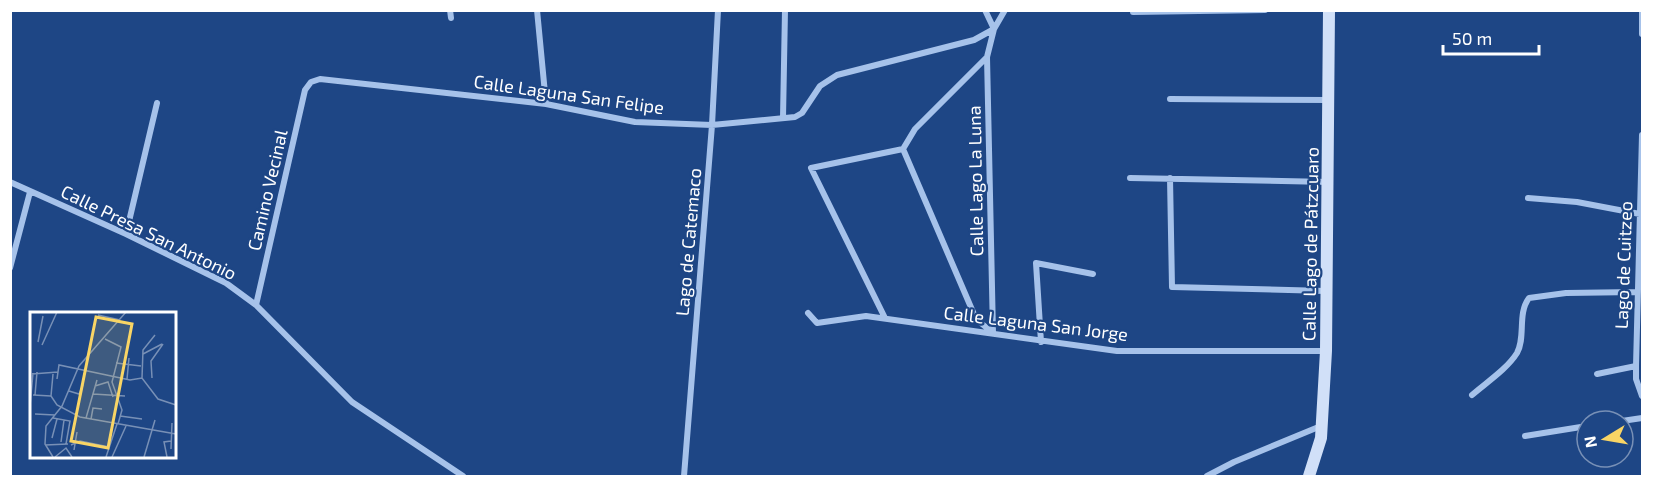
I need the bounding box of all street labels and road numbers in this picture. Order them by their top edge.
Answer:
street label: Calle Laguna San Felipe [473,70,665,118]
street label: Calle Lago La Luna [963,105,987,257]
street label: Camino Vecinal [242,127,292,253]
street label: Calle Lago de Pátzcuaro [1297,147,1323,341]
street label: Lago de Catemaco [671,167,705,317]
street label: Calle Presa San Antonio [58,180,240,284]
street label: Lago de Cuitzeo [1610,201,1636,329]
street label: Calle Laguna San Jorge [943,301,1129,345]

